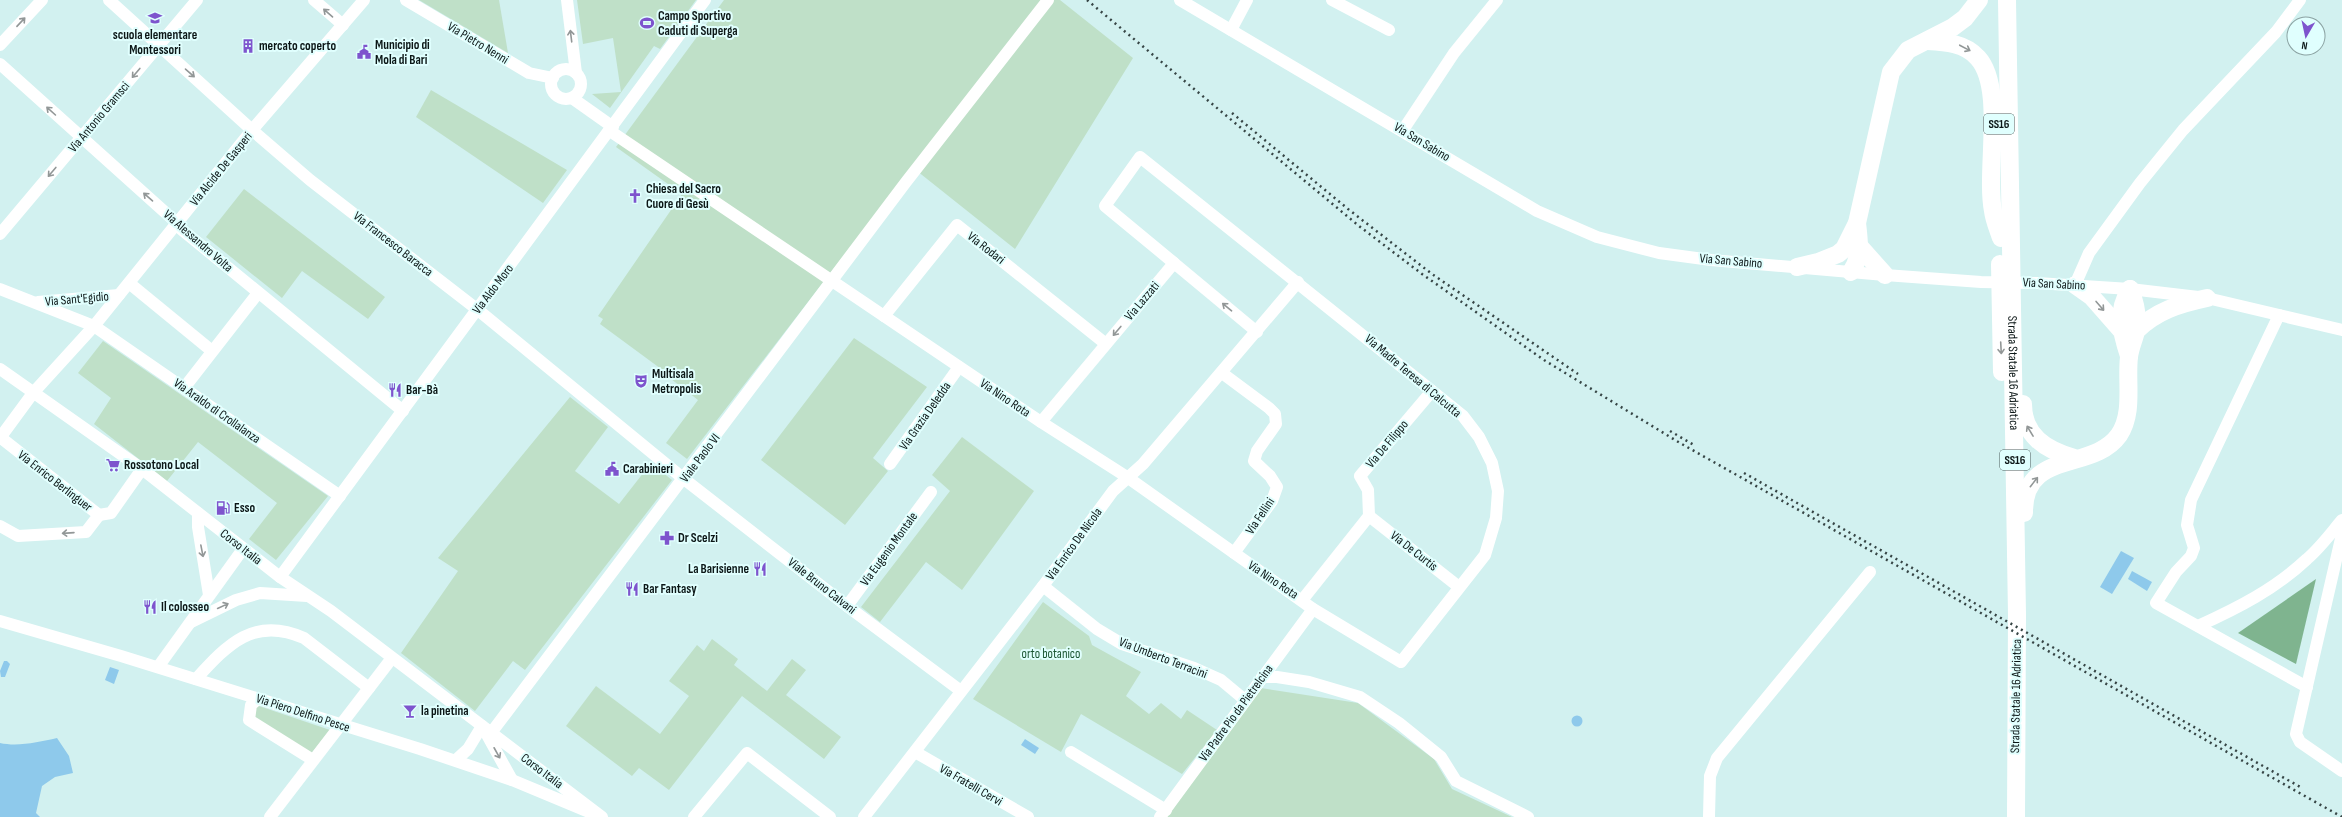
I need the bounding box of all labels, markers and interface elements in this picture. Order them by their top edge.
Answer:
one-way arrow [323,8,333,17]
place label: Campo Sportivo Caduti di Superga [658,8,738,39]
school or university icon: scuola elementare Montessori [147,10,163,26]
sports icon: Campo Sportivo Caduti di Superga [639,15,655,31]
north arrow [2286,16,2326,56]
one-way arrow [16,18,25,28]
street label: Via Pietro Nenni [444,18,512,68]
place label: scuola elementare Montessori [113,27,198,58]
one-way arrow [567,30,575,43]
place label: Municipio di Mola di Bari [375,37,430,68]
building icon: mercato coperto [240,38,256,54]
place label: mercato coperto [259,38,336,54]
text: N [2300,38,2308,52]
public building icon: Municipio di Mola di Bari [356,44,372,60]
one-way arrow [1959,45,1971,53]
one-way arrow [132,68,141,79]
one-way arrow [185,69,195,78]
street label: Via Antonio Gramsci [65,78,133,156]
one-way arrow [46,106,56,115]
road number: SS16 [1984,114,2014,134]
street label: Via San Sabino [1391,119,1453,165]
street label: Via Alcide De Gasperi [186,129,256,209]
one-way arrow [48,167,57,178]
place label: Chiesa del Sacro Cuore di Gesù [646,181,721,212]
church icon: Chiesa del Sacro Cuore di Gesù [627,188,643,204]
one-way arrow [143,192,153,202]
street label: Via Alessandro Volta [160,206,236,276]
street label: Via Francesco Baracca [350,208,436,280]
street label: Via Rodari [964,228,1008,268]
street label: Via San Sabino [1699,250,1763,272]
street label: Via Aldo Moro [469,261,517,317]
street label: Via San Sabino [2022,274,2086,294]
street label: Via Lazzati [1121,278,1163,324]
street label: Via Sant'Egidio [45,288,109,310]
one-way arrow [2095,300,2104,311]
one-way arrow [1221,303,1232,312]
street label: Strada Statale 16 Adriatica [2004,316,2022,430]
one-way arrow [1112,326,1121,336]
street label: Via Madre Teresa di Calcutta [1361,331,1465,421]
one-way arrow [1998,341,2005,354]
place label: Multisala Metropolis [652,366,701,397]
theatre icon: Multisala Metropolis [633,373,649,389]
street label: Via Araldo di Crollalanza [170,375,264,447]
street label: Via Nino Rota [977,375,1033,421]
street label: Via Grazia Deledda [896,379,954,453]
restaurant icon: Bar-Bà [387,382,403,398]
place label: Bar-Bà [406,382,438,398]
street label: Via De Filippo [1362,417,1412,471]
one-way arrow [2026,425,2034,437]
street label: Viale Paolo VI [676,430,724,486]
street label: Via Enrico Berlinguer [15,447,96,515]
road number: SS16 [2000,450,2030,470]
supermarket icon: Rossotono Local [105,457,121,473]
place label: Rossotono Local [124,457,199,473]
public building icon: Carabinieri [604,461,620,477]
place label: Carabinieri [623,461,673,477]
one-way arrow [2029,476,2038,487]
street label: Via Fellini [1242,495,1278,537]
fuel station icon: Esso [215,500,231,516]
place label: Esso [234,500,256,516]
street label: Via Enrico De Nicola [1042,505,1106,583]
street label: Via Eugenio Montale [857,509,921,589]
street label: Corso Italia [217,526,265,568]
street label: Via De Curtis [1387,528,1441,575]
one-way arrow [62,529,75,536]
pharmacy icon: Dr Scelzi [659,530,675,546]
place label: Dr Scelzi [678,530,718,546]
one-way arrow [199,544,207,557]
street label: Viale Bruno Calvani [785,554,859,618]
street label: Via Nino Rota [1245,557,1301,603]
place label: La Barisienne [688,561,749,577]
restaurant icon: La Barisienne [752,561,768,577]
restaurant icon: Bar Fantasy [624,581,640,597]
place label: Bar Fantasy [643,581,697,597]
restaurant icon: Il colosseo [142,599,158,615]
place label: Il colosseo [161,599,209,615]
one-way arrow [217,602,229,609]
street label: Via Umberto Terracini [1117,634,1209,682]
street label: Strada Statale 16 Adriatica [2007,639,2025,753]
park label: orto botanico [1022,646,1080,662]
street label: Via Padre Pio da Pietrelcina [1195,661,1277,765]
street label: Via Piero Delfino Pesce [254,690,352,736]
bar icon: la pinetina [402,703,418,719]
place label: la pinetina [421,703,469,719]
one-way arrow [494,747,502,759]
street label: Corso Italia [518,750,566,792]
street label: Via Fratelli Cervi [937,761,1005,809]

